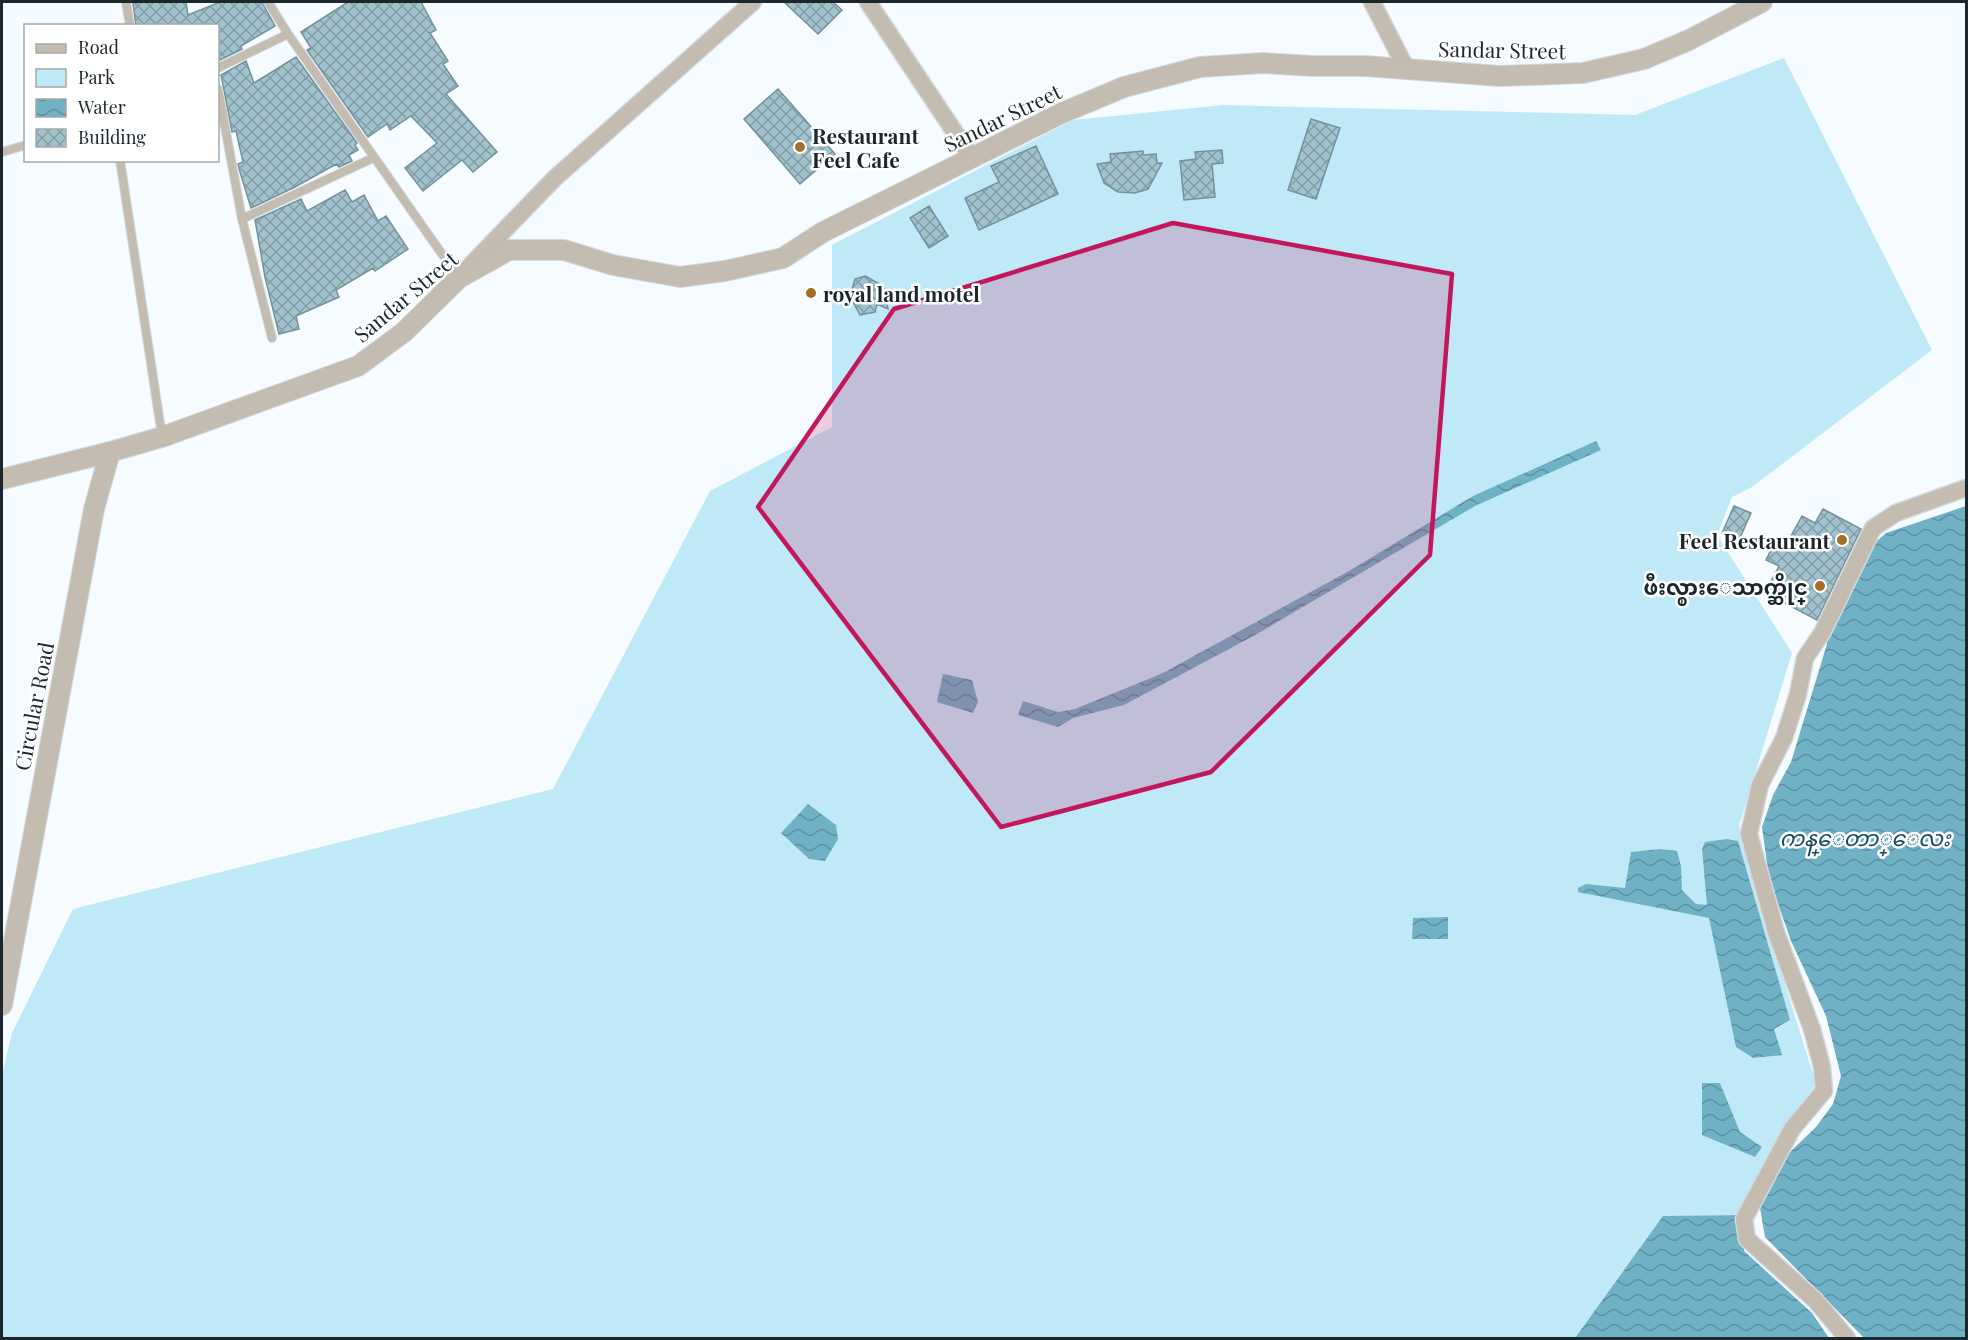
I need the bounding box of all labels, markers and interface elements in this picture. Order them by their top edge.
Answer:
legend [24,24,219,162]
street label: Sandar Street [1438,34,1567,64]
text: Road [78,35,119,59]
text: Park [78,65,115,89]
street label: Sandar Street [939,76,1066,158]
text: Water [77,95,126,119]
place label: Restaurant Feel Cafe [812,121,919,173]
text: Building [78,125,146,149]
marker: Restaurant Feel Cafe [793,140,807,154]
street label: Sandar Street [347,244,463,348]
place label: royal land motel [823,279,980,307]
marker: royal land motel [804,286,818,300]
place label: Feel Restaurant [1679,526,1831,554]
marker: Feel Restaurant [1835,533,1849,547]
place label: ဖီးလ္စားေသာက္ဆိုင္ [1643,572,1808,606]
marker: ဖီးလ္စားေသာက္ဆိုင္ [1813,579,1827,593]
street label: Circular Road [7,639,59,773]
water label: ကန္ေတာ္ေလး [1780,822,1952,857]

